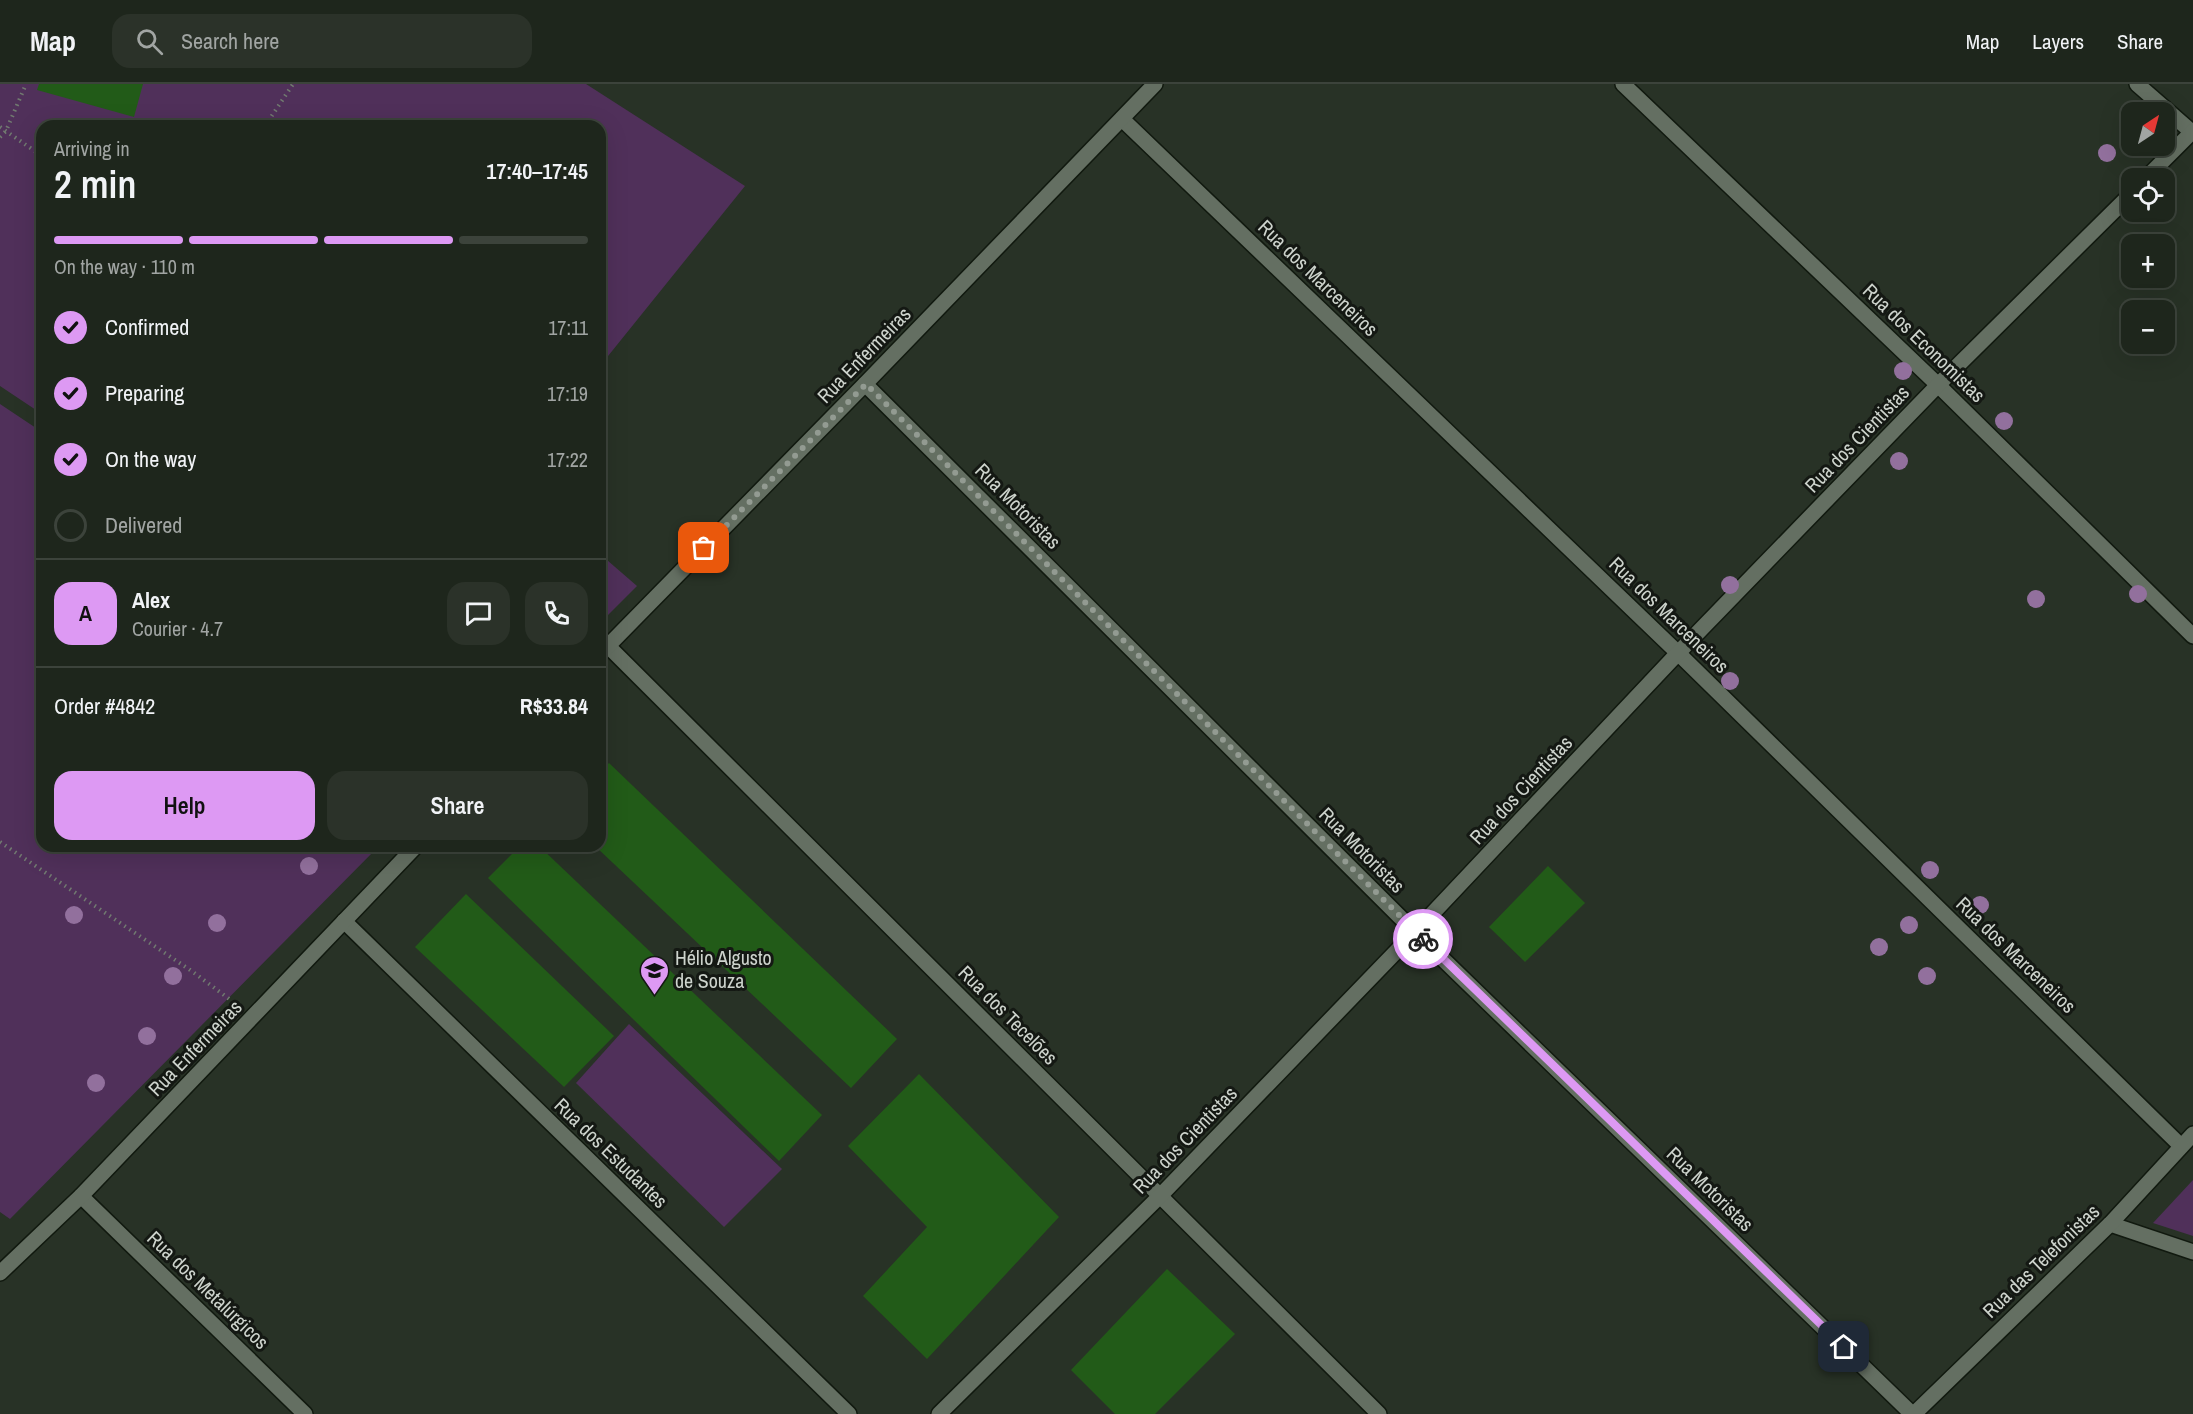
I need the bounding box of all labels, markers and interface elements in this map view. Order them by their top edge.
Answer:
search box [112,14,532,68]
text: Map [30,22,76,60]
icon: search [133,25,166,58]
text: Search here [181,26,279,56]
text: Map [1966,27,1999,56]
text: Layers [2032,27,2084,56]
text: Share [2117,27,2163,56]
north arrow [2121,102,2175,156]
map controls [2121,102,2175,354]
text: Arriving in [54,135,130,162]
text: 17:40–17:45 [486,156,588,186]
text: 2 min [54,158,136,210]
button: locate [2121,168,2175,222]
street label: Rua dos Marceneiros [1253,213,1384,342]
button: + [2121,234,2175,288]
text: On the way · 110 m [54,253,195,280]
street label: Rua dos Economistas [1857,277,1991,408]
button: − [2121,300,2175,354]
street label: Rua Enfermeiras [811,301,916,409]
icon: check [54,311,87,344]
text: Confirmed [105,312,189,342]
text: 17:11 [548,314,588,341]
icon: check [54,377,87,410]
text: Preparing [105,378,184,408]
street label: Rua dos Cientistas [1798,379,1915,498]
text: 17:19 [547,380,588,407]
icon: check [54,443,87,476]
text: On the way [105,444,196,474]
text: 17:22 [547,446,588,473]
street label: Rua Motoristas [969,457,1067,555]
text: Delivered [105,510,182,540]
pin [678,522,729,573]
icon: bag [687,531,720,564]
street label: Rua dos Marceneiros [1604,550,1735,679]
button: chat [447,582,510,645]
button: phone [525,582,588,645]
text: Alex [132,585,170,615]
text: A [79,598,92,628]
text: Courier · 4.7 [132,615,223,642]
text: Order #4842 [54,691,155,721]
text: R$33.84 [520,691,588,721]
street label: Rua dos Cientistas [1463,729,1578,850]
button: Help [54,771,315,840]
button: Share [327,771,588,840]
street label: Rua Motoristas [1313,801,1411,899]
street label: Rua dos Marceneiros [1951,890,2082,1019]
courier [1393,909,1453,969]
icon: bike [1407,923,1440,956]
place label: Hélio Algusto de Souza [675,944,772,994]
school or university icon: Hélio Algusto de Souza [638,954,670,996]
street label: Rua dos Tecelões [953,959,1064,1070]
street label: Rua Enfermeiras [142,994,247,1102]
street label: Rua dos Cientistas [1126,1080,1243,1199]
street label: Rua dos Estudantes [549,1092,674,1214]
street label: Rua Motoristas [1661,1140,1760,1237]
street label: Rua das Telefonistas [1976,1198,2105,1323]
street label: Rua dos Metalúrgicos [142,1225,275,1355]
pin [1818,1321,1869,1372]
icon: home [1827,1330,1860,1363]

